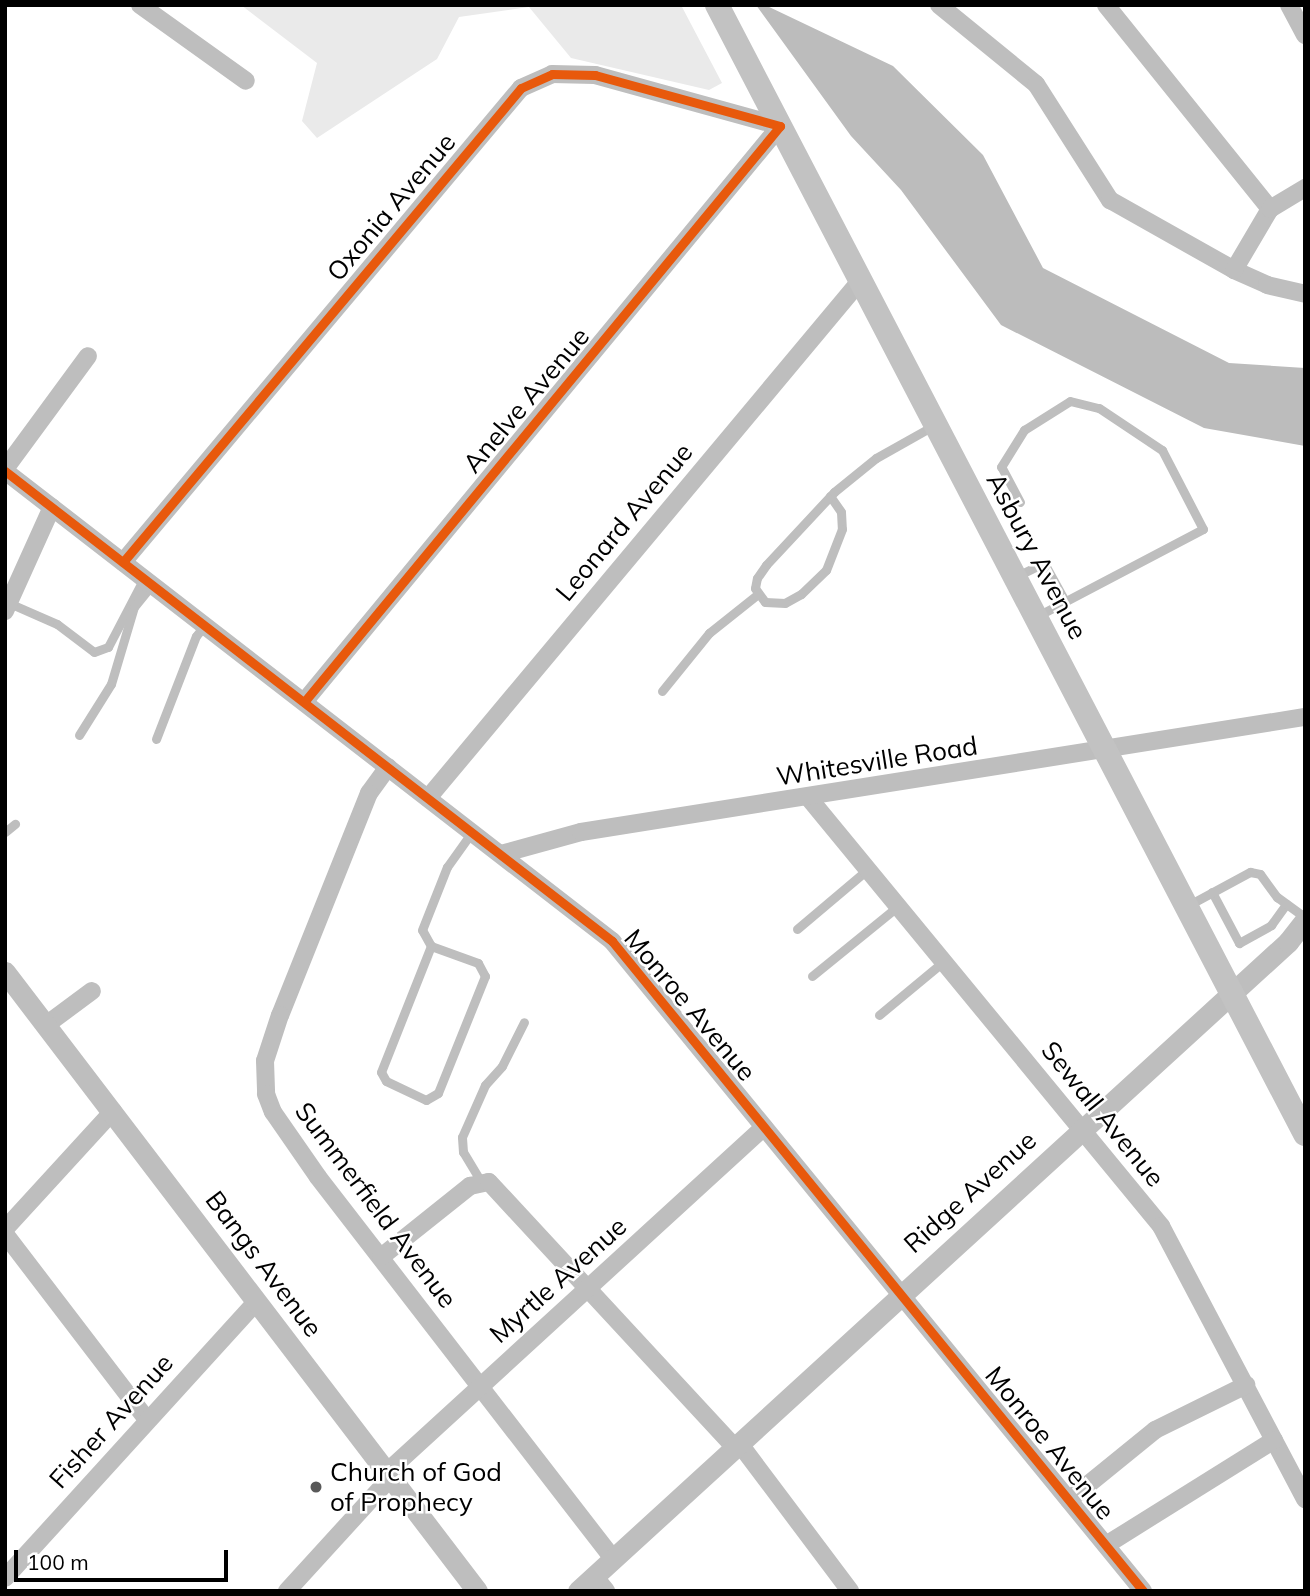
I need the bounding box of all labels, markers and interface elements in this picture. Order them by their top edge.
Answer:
street label: Oxonia Avenue [320,127,462,287]
street label: Anelve Avenue [456,321,596,479]
street label: Leonard Avenue [549,437,699,607]
street label: Asbury Avenue [980,468,1094,644]
street label: Whitesville Road [774,730,980,792]
street label: Monroe Avenue [618,923,762,1087]
street label: Sewall Avenue [1035,1035,1171,1193]
street label: Summerfield Avenue [289,1096,463,1314]
street label: Ridge Avenue [898,1125,1042,1259]
street label: Bangs Avenue [199,1185,329,1343]
street label: Myrtle Avenue [483,1211,633,1349]
street label: Fisher Avenue [43,1347,179,1495]
street label: Monroe Avenue [979,1360,1121,1526]
place label: Church of God of Prophecy [330,1456,502,1518]
marker: Church of God of Prophecy [308,1479,324,1495]
scale bar [18,1536,231,1580]
text: 100 m [27,1549,89,1575]

